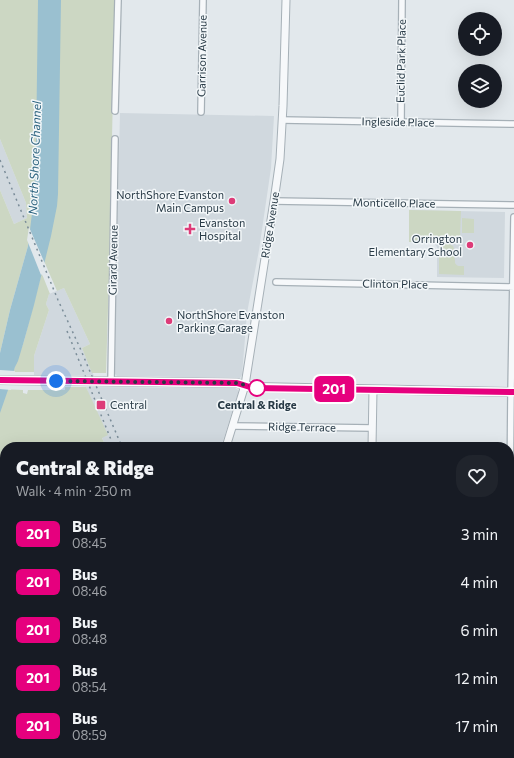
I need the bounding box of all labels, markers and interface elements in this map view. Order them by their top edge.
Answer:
map controls [458,12,502,108]
button: locate [458,12,502,56]
street label: Garrison Avenue [194,15,209,97]
street label: Euclid Park Place [393,19,408,103]
button: layers [458,64,502,108]
water label: North Shore Channel [25,100,43,215]
street label: Ingleside Place [362,114,435,129]
place label: NorthShore Evanston Main Campus [116,188,224,214]
street label: Ridge Avenue [258,191,281,259]
street label: Monticello Place [352,195,436,210]
marker: NorthShore Evanston Main Campus [227,196,237,206]
place label: Evanston Hospital [199,216,245,242]
marker: Evanston Hospital [184,223,196,235]
street label: Girard Avenue [105,225,120,295]
place label: Orrington Elementary School [369,232,462,258]
marker: Orrington Elementary School [465,240,475,250]
street label: Clinton Place [362,276,428,291]
place label: NorthShore Evanston Parking Garage [177,308,285,334]
marker: NorthShore Evanston Parking Garage [164,316,174,326]
your location [46,371,66,391]
line badge: 201 [311,376,357,402]
marker: Central & Ridge [248,379,266,397]
text: 201 [322,380,346,397]
place label: Central [110,398,147,411]
place label: Central & Ridge [218,398,297,411]
marker: Central [95,399,107,411]
street label: Ridge Terrace [268,419,336,434]
button: heart [456,455,498,497]
text: Central & Ridge [16,456,154,479]
text: Walk · 4 min · 250 m [16,483,131,499]
text: Bus [72,517,97,535]
text: 201 [26,525,50,542]
text: 3 min [461,525,498,543]
text: 08:45 [72,535,107,551]
text: Bus [72,565,97,583]
text: 201 [26,573,50,590]
text: 4 min [461,573,498,591]
text: 08:46 [72,583,107,599]
text: Bus [72,613,97,631]
text: 201 [26,621,50,638]
text: 6 min [460,621,498,639]
text: 08:48 [72,631,107,647]
text: Bus [72,661,97,679]
text: 201 [26,669,50,686]
text: 12 min [455,669,498,687]
text: 08:54 [72,679,107,695]
text: Bus [72,709,97,727]
text: 201 [26,717,50,734]
text: 17 min [455,717,498,735]
text: 08:59 [72,727,107,743]

